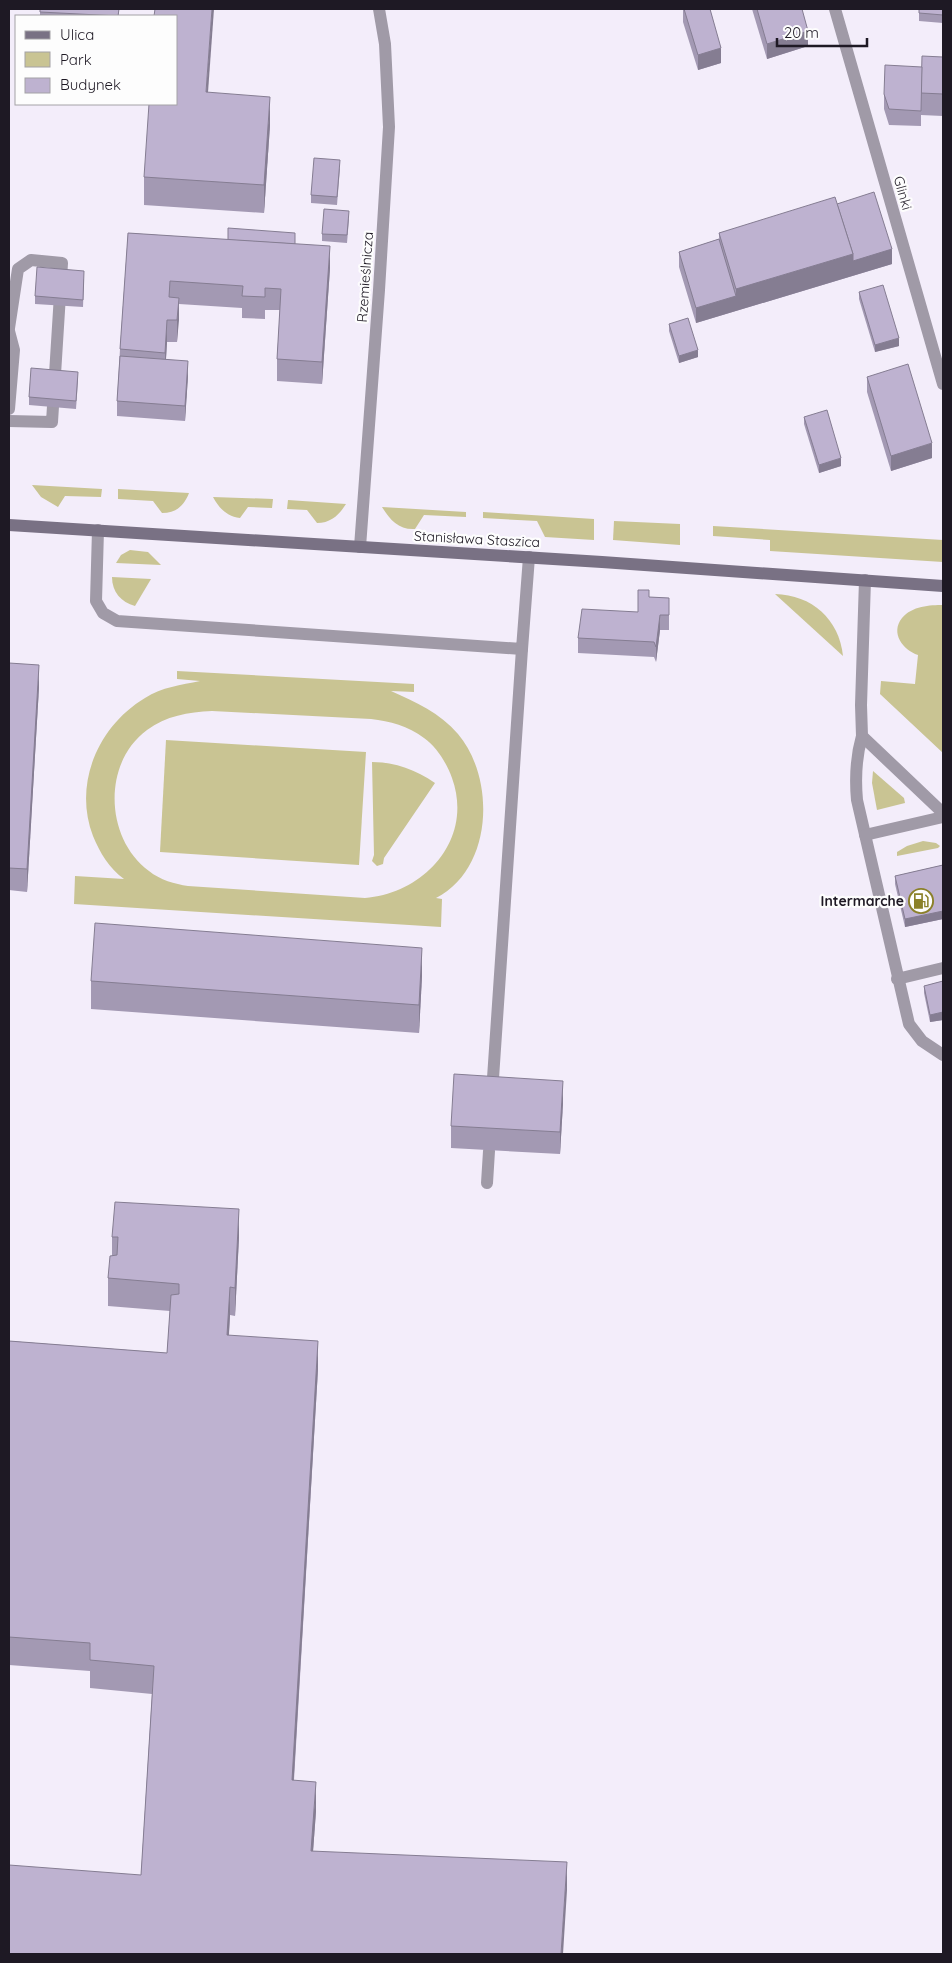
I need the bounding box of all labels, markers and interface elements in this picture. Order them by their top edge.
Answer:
legend [15,15,178,105]
scale bar [777,15,867,47]
text: 20 m [784,23,819,42]
text: Ulica [60,25,94,44]
text: Park [60,50,92,69]
text: Budynek [60,75,121,94]
street label: Glinki [890,174,916,212]
street label: Rzemieślnicza [353,231,377,323]
street label: Stanisława Staszica [413,527,541,551]
fuel station icon: Intermarche [908,888,934,914]
place label: Intermarche [821,892,904,910]

